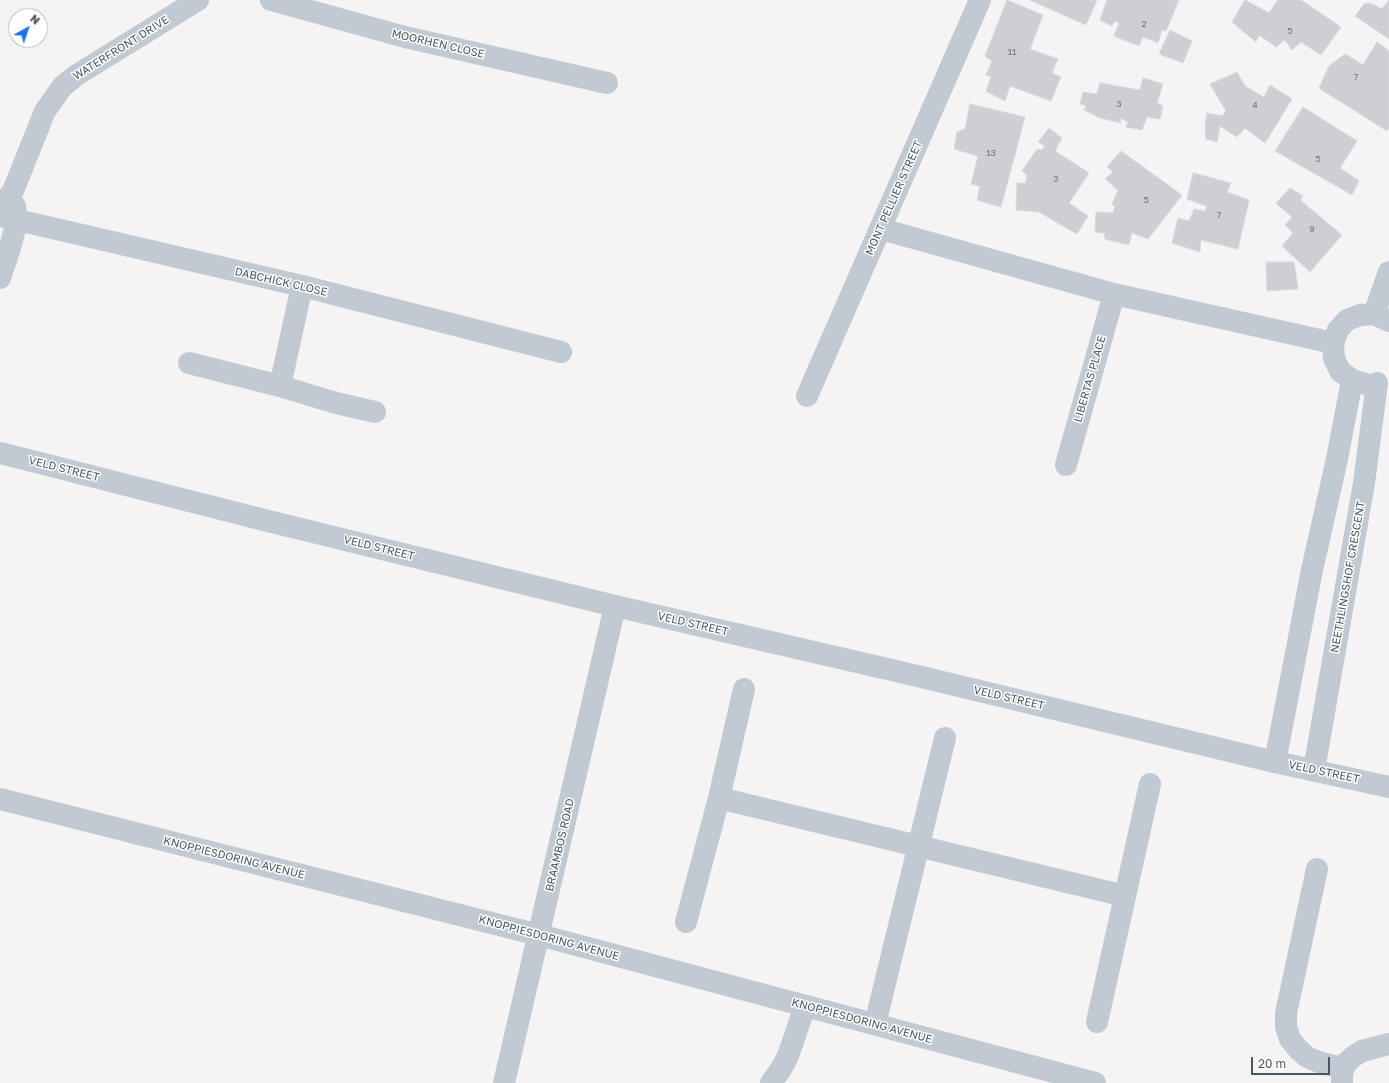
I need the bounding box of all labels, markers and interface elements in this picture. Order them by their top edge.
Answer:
north arrow [8,8,48,48]
text: N [28,12,43,27]
street label: WATERFRONT DRIVE [71,13,171,83]
house number: 2 [1141,19,1147,29]
house number: 5 [1287,26,1293,36]
street label: MOORHEN CLOSE [390,27,486,61]
house number: 11 [1008,47,1016,57]
house number: 7 [1354,72,1358,82]
house number: 3 [1116,99,1122,109]
house number: 4 [1252,100,1258,110]
street label: MONT PELLIER STREET [863,139,925,257]
house number: 13 [986,148,996,158]
house number: 5 [1315,154,1321,164]
house number: 3 [1053,174,1059,184]
house number: 5 [1143,195,1149,205]
house number: 7 [1217,210,1221,220]
house number: 9 [1309,224,1315,234]
street label: DABCHICK CLOSE [233,265,329,299]
street label: LIBERTAS PLACE [1071,334,1109,424]
street label: VELD STREET [27,454,101,484]
street label: NEETHLINGSHOF CRESCENT [1328,500,1368,654]
street label: VELD STREET [342,533,416,563]
street label: VELD STREET [656,609,730,639]
street label: VELD STREET [972,683,1046,713]
street label: VELD STREET [1287,758,1361,786]
street label: BRAAMBOS ROAD [543,797,577,893]
street label: KNOPPIESDORING AVENUE [162,834,306,882]
street label: KNOPPIESDORING AVENUE [477,913,621,963]
street label: KNOPPIESDORING AVENUE [790,996,934,1046]
scale bar [1253,1049,1332,1075]
text: 20 m [1258,1056,1286,1071]

